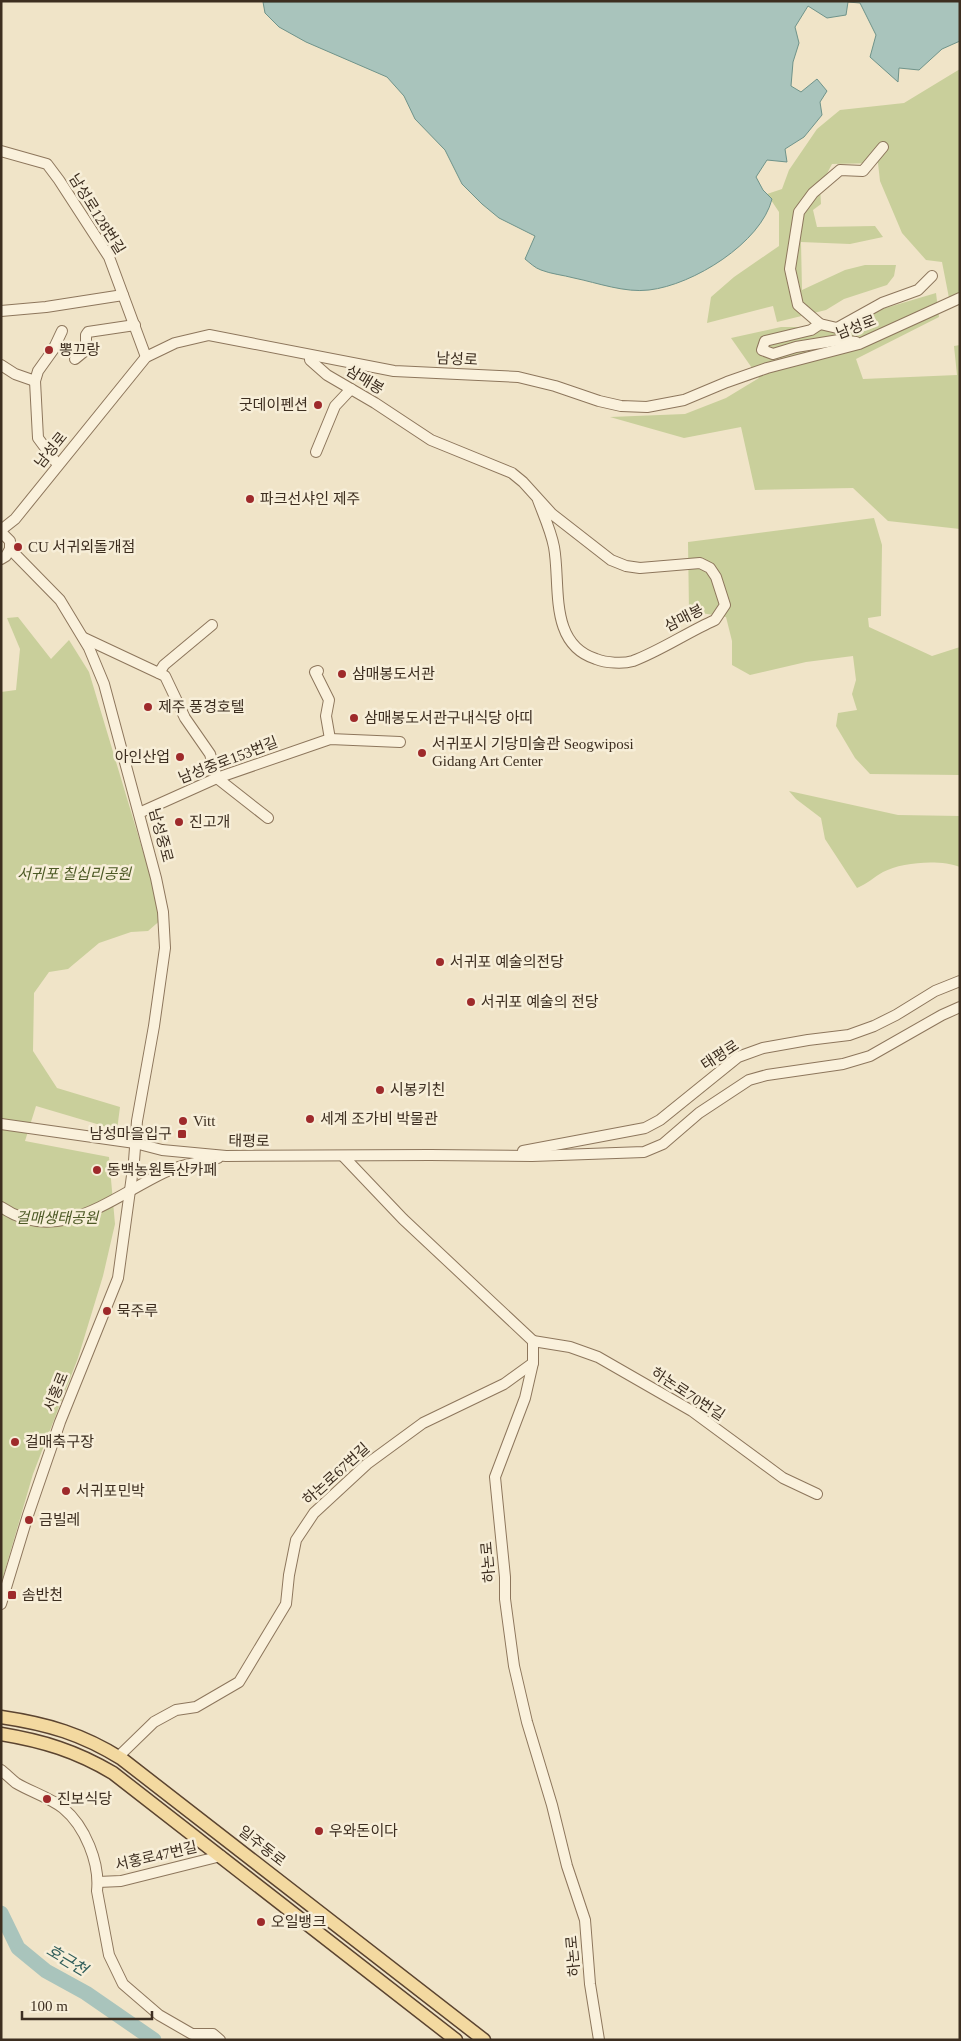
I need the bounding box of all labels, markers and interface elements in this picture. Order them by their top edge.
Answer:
street label: 남성로128번길 [66,171,128,257]
street label: 남성로 [834,312,878,342]
place label: 뽕끄랑 [59,342,101,358]
marker: 뽕끄랑 [43,344,55,356]
street label: 남성로 [436,350,478,368]
street label: 삼매봉 [343,362,387,398]
place label: 굿데이펜션 [239,397,308,413]
marker: 굿데이펜션 [312,399,324,411]
street label: 남성로 [32,429,70,471]
place label: 파크선샤인 제주 [260,491,360,507]
marker: 파크선샤인 제주 [244,493,256,505]
place label: CU 서귀외돌개점 [28,539,135,555]
marker: CU 서귀외돌개점 [12,541,24,553]
street label: 삼매봉 [662,601,706,635]
place label: 삼매봉도서관 [352,666,435,682]
marker: 삼매봉도서관 [336,668,348,680]
place label: 제주 풍경호텔 [158,699,245,715]
marker: 제주 풍경호텔 [142,701,154,713]
place label: 삼매봉도서관구내식당 아띠 [364,710,533,726]
marker: 삼매봉도서관구내식당 아띠 [348,712,360,724]
street label: 남성중로153번길 [176,734,280,786]
place label: 서귀포시 기당미술관 Seogwiposi Gidang Art Center [432,736,634,769]
marker: 서귀포시 기당미술관 Seogwiposi Gidang Art Center [416,747,428,759]
place label: 아인산업 [115,749,170,765]
marker: 아인산업 [174,751,186,763]
street label: 남성중로 [146,806,176,864]
place label: 진고개 [189,814,230,830]
marker: 진고개 [173,816,185,828]
park label: 서귀포 칠십리공원 [17,866,132,882]
place label: 서귀포 예술의전당 [450,954,564,970]
marker: 서귀포 예술의전당 [434,956,446,968]
place label: 서귀포 예술의 전당 [481,994,599,1010]
marker: 서귀포 예술의 전당 [465,996,477,1008]
street label: 태평로 [698,1037,742,1073]
place label: 시봉키친 [390,1082,445,1098]
marker: 시봉키친 [374,1084,386,1096]
place label: 세계 조가비 박물관 [320,1111,438,1127]
place label: Vitt [193,1113,216,1129]
marker: 세계 조가비 박물관 [304,1113,316,1125]
marker: Vitt [177,1115,189,1127]
place label: 남성마을입구 [89,1126,172,1142]
marker: 남성마을입구 [176,1128,188,1140]
street label: 태평로 [228,1133,270,1149]
place label: 동백농원특산카페 [107,1162,217,1178]
marker: 동백농원특산카페 [91,1164,103,1176]
park label: 걸매생태공원 [16,1210,100,1226]
place label: 묵주루 [117,1303,158,1319]
marker: 묵주루 [101,1305,113,1317]
street label: 하논로70번길 [648,1364,728,1424]
street label: 서홍로 [41,1370,71,1414]
place label: 걸매축구장 [25,1434,94,1450]
marker: 걸매축구장 [9,1436,21,1448]
street label: 하논로67번길 [299,1440,373,1508]
place label: 서귀포민박 [76,1483,145,1499]
marker: 서귀포민박 [60,1485,72,1497]
place label: 금빌레 [39,1512,80,1528]
marker: 금빌레 [23,1514,35,1526]
street label: 하논로 [478,1541,498,1583]
place label: 솜반천 [22,1586,63,1603]
marker: 솜반천 [6,1589,18,1601]
place label: 진보식당 [57,1791,112,1807]
marker: 진보식당 [41,1793,53,1805]
street label: 일주동로 [235,1823,289,1869]
place label: 우와돈이다 [329,1823,398,1839]
marker: 우와돈이다 [313,1825,325,1837]
street label: 서홍로47번길 [113,1839,199,1873]
place label: 오일뱅크 [271,1914,326,1930]
marker: 오일뱅크 [255,1916,267,1928]
street label: 하논로 [563,1935,583,1977]
water label: 호근천 [44,1941,92,1980]
scale bar [22,1988,152,2020]
text: 100 m [30,1998,68,2014]

